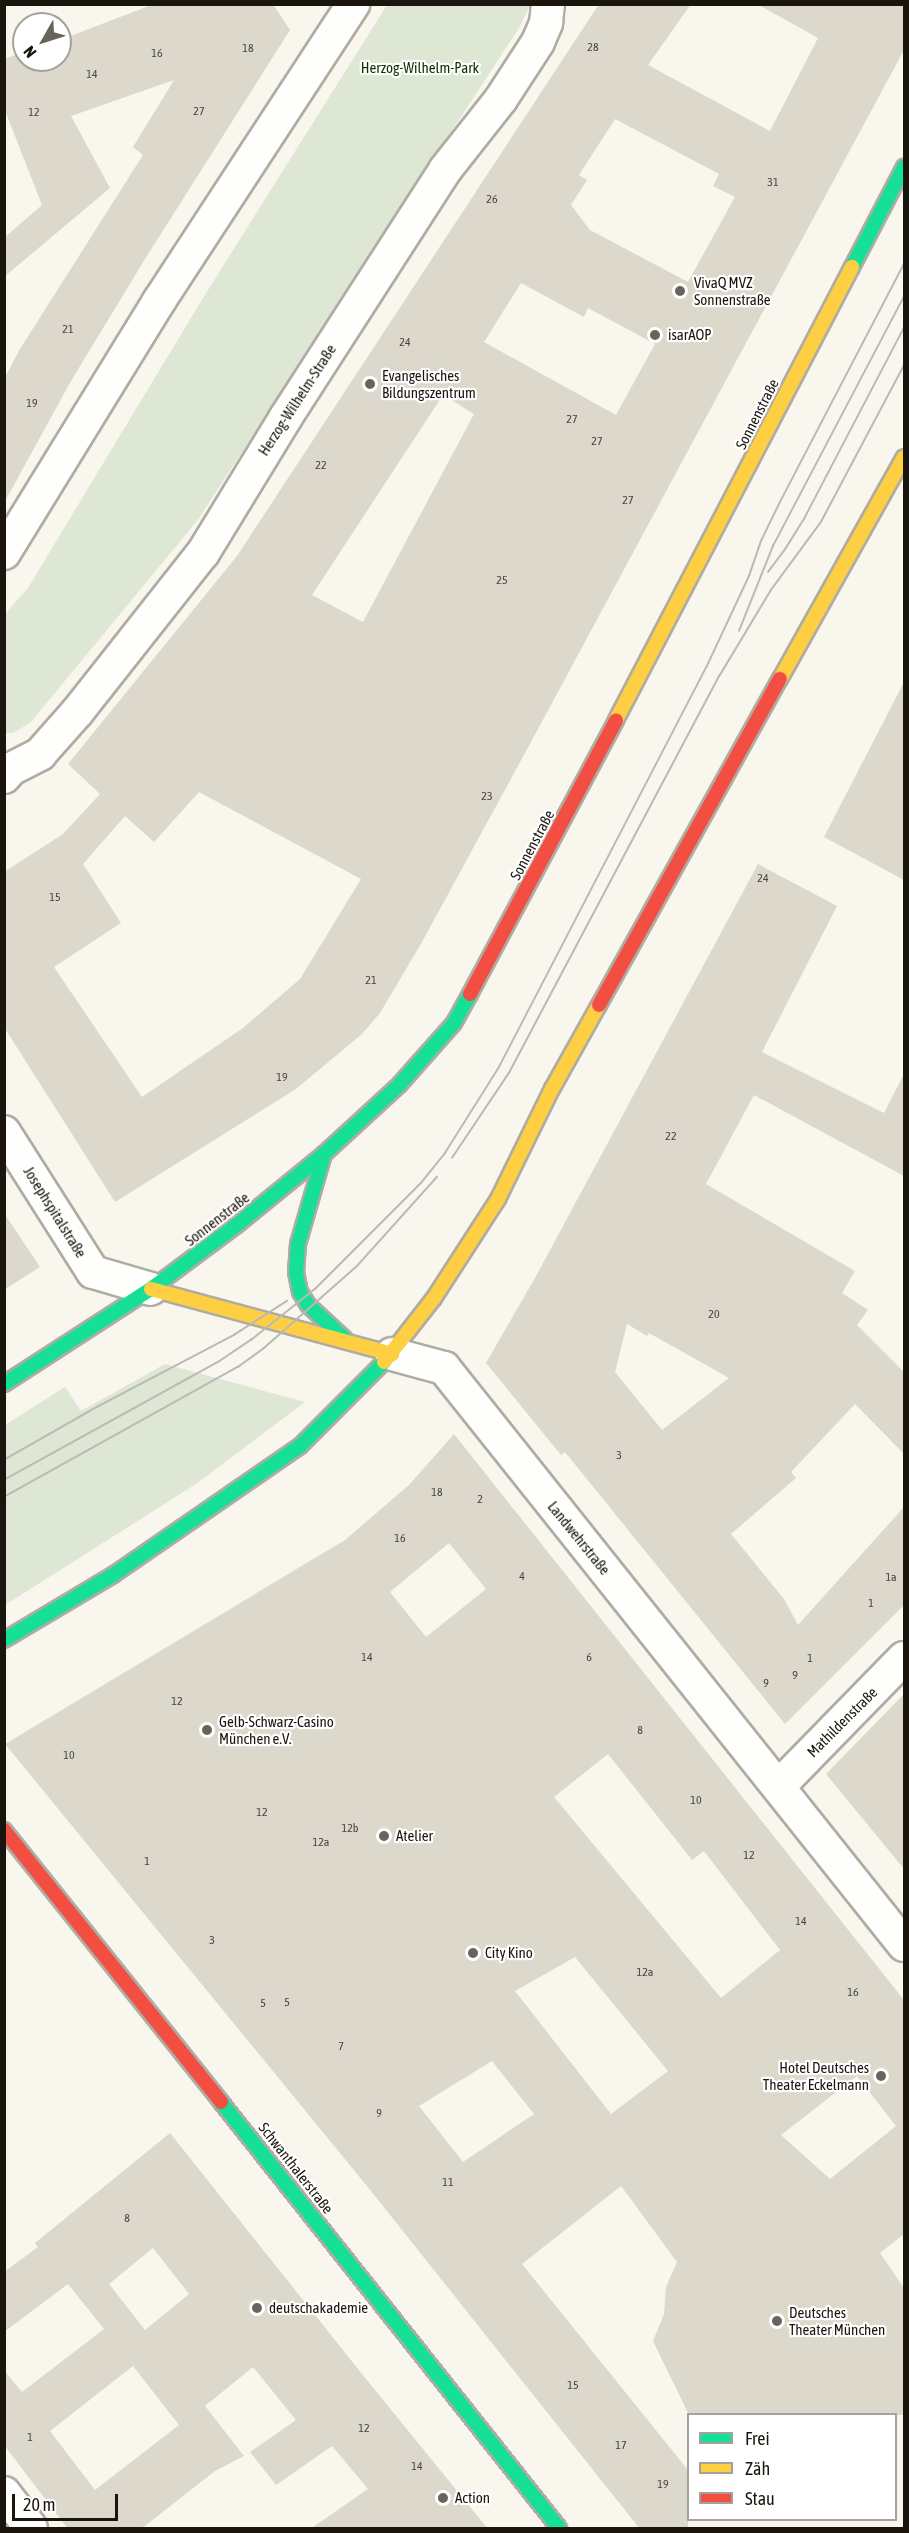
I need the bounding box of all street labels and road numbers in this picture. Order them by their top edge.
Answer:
street label: Herzog-Wilhelm-Straße [254,341,340,459]
street label: Sonnenstraße [732,376,782,452]
street label: Sonnenstraße [506,807,558,883]
street label: Josephspitalstraße [20,1163,90,1261]
street label: Sonnenstraße [181,1188,253,1250]
street label: Landwehrstraße [544,1498,614,1578]
street label: Mathildenstraße [803,1683,881,1761]
street label: Schwanthalerstraße [255,2119,337,2217]

